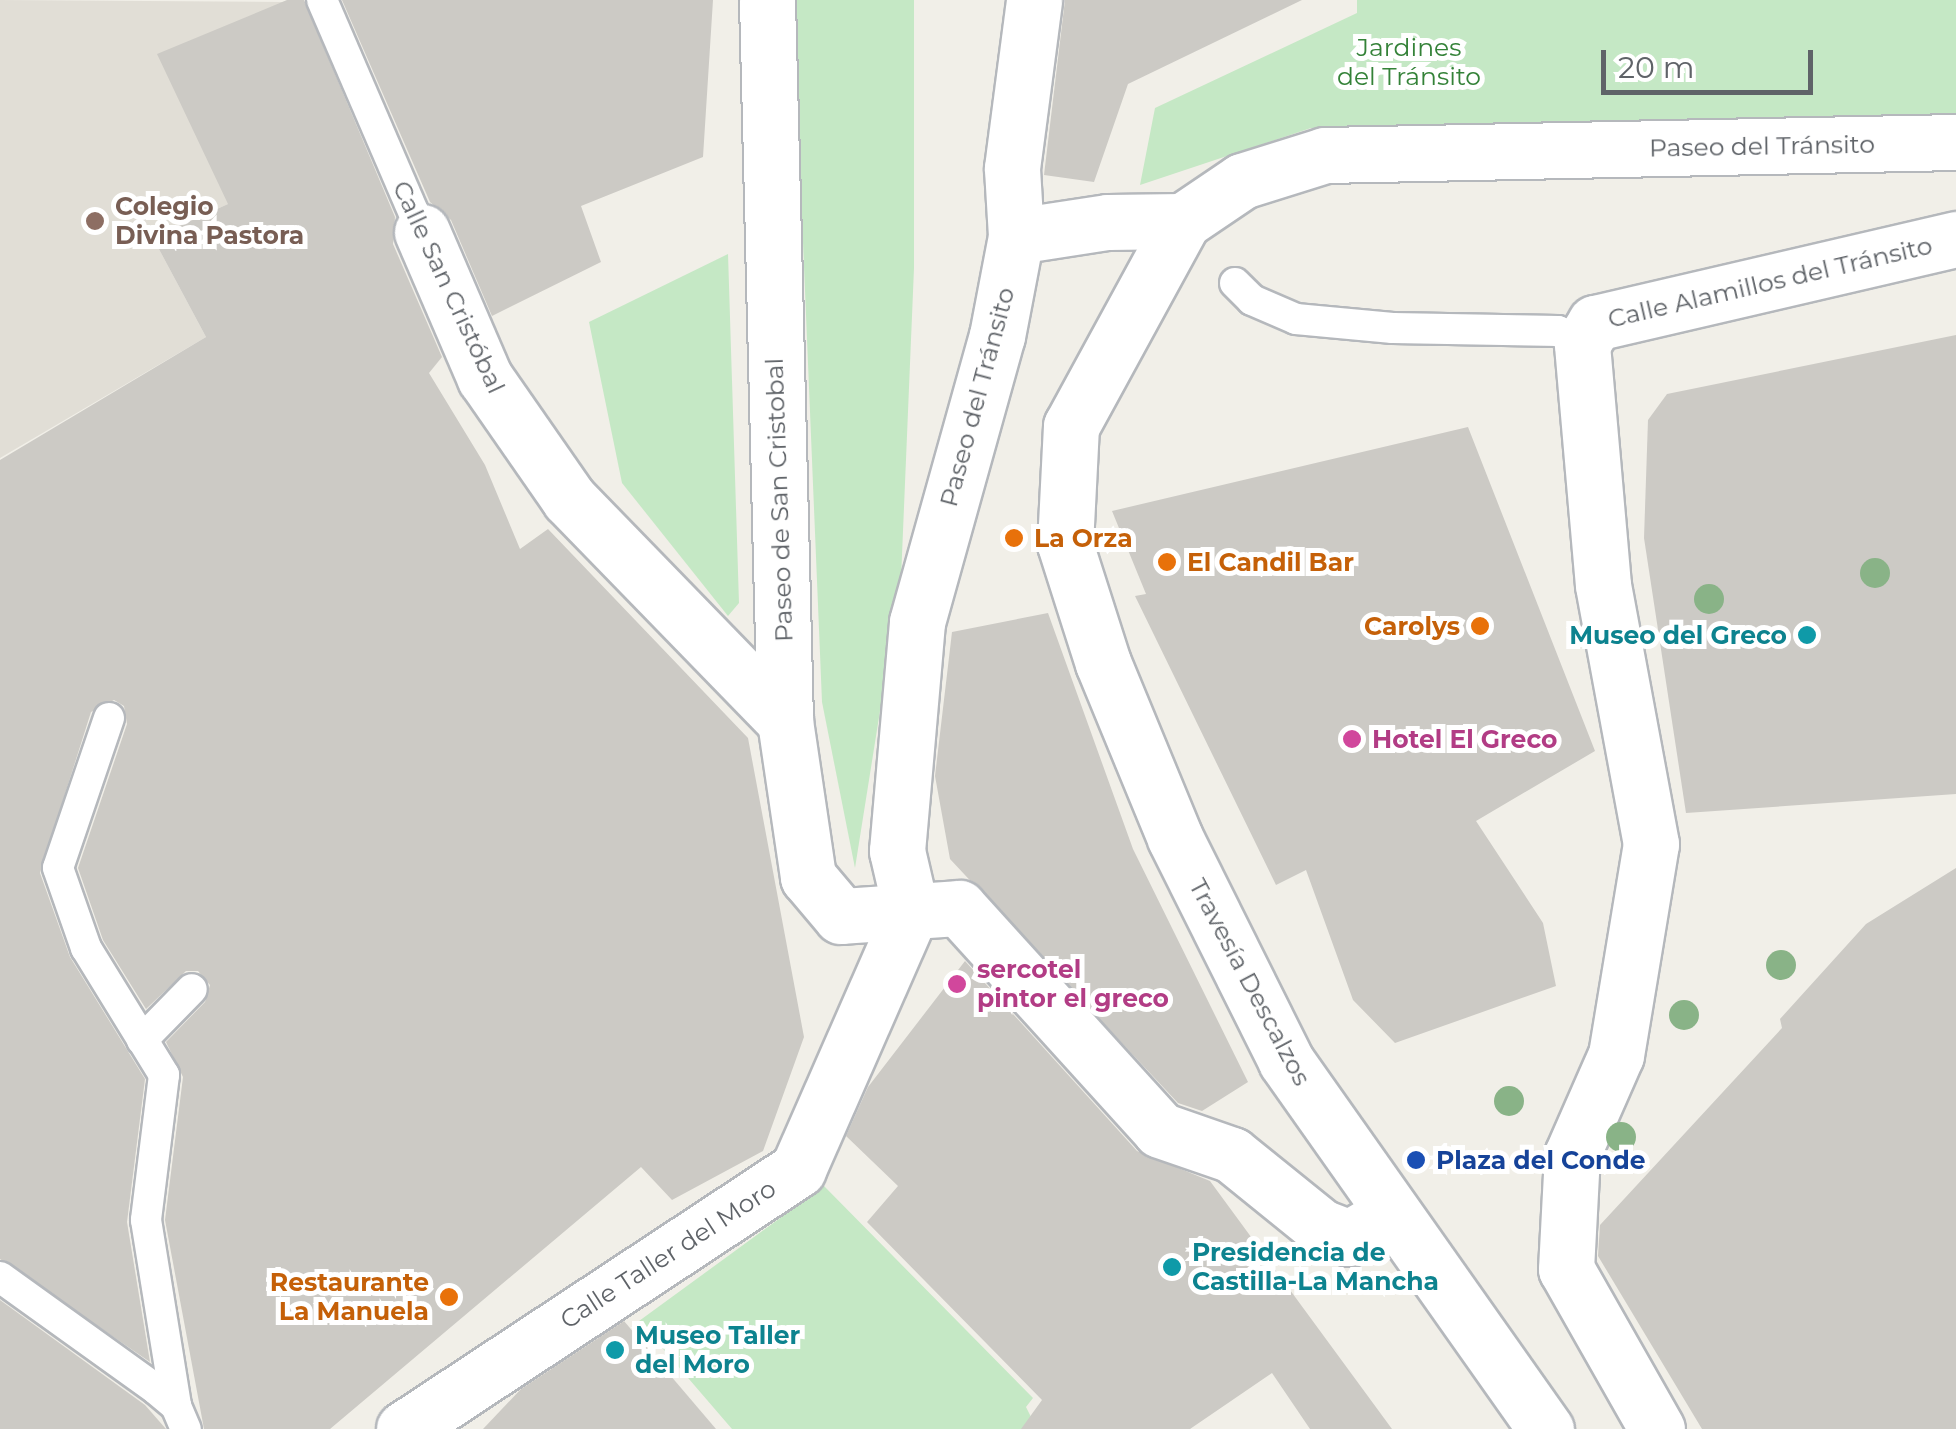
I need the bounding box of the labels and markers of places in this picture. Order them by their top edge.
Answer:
place label: Colegio Divina Pastora [115,192,304,251]
marker: Colegio Divina Pastora [84,210,106,232]
place label: La Orza [1034,523,1133,553]
marker: La Orza [1003,527,1025,549]
place label: El Candil Bar [1187,547,1354,577]
marker: El Candil Bar [1156,551,1178,573]
place label: Carolys [1364,611,1460,641]
marker: Carolys [1469,615,1491,637]
place label: Museo del Greco [1569,620,1787,650]
marker: Museo del Greco [1796,624,1818,646]
place label: Hotel El Greco [1372,724,1557,754]
marker: Hotel El Greco [1341,728,1363,750]
place label: sercotel pintor el greco [977,955,1169,1014]
marker: sercotel pintor el greco [946,973,968,995]
place label: Plaza del Conde [1436,1145,1645,1175]
marker: Plaza del Conde [1405,1149,1427,1171]
place label: Presidencia de Castilla-La Mancha [1192,1238,1439,1297]
marker: Presidencia de Castilla-La Mancha [1161,1256,1183,1278]
place label: Restaurante La Manuela [270,1268,429,1327]
marker: Restaurante La Manuela [438,1286,460,1308]
place label: Museo Taller del Moro [635,1321,800,1380]
marker: Museo Taller del Moro [604,1339,626,1361]

